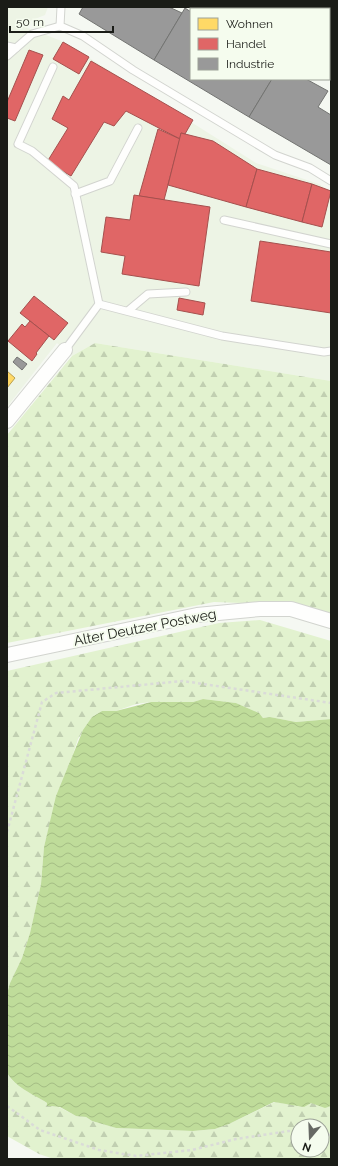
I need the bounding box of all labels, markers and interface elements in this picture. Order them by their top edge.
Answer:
scale bar [10,8,113,34]
legend [190,8,330,80]
text: 50 m [16,15,44,29]
text: Wohnen [226,17,273,31]
text: Handel [226,37,267,51]
text: Industrie [226,57,274,71]
street label: Alter Deutzer Postweg [72,605,218,649]
north arrow [290,1118,330,1158]
text: N [301,1139,313,1154]

